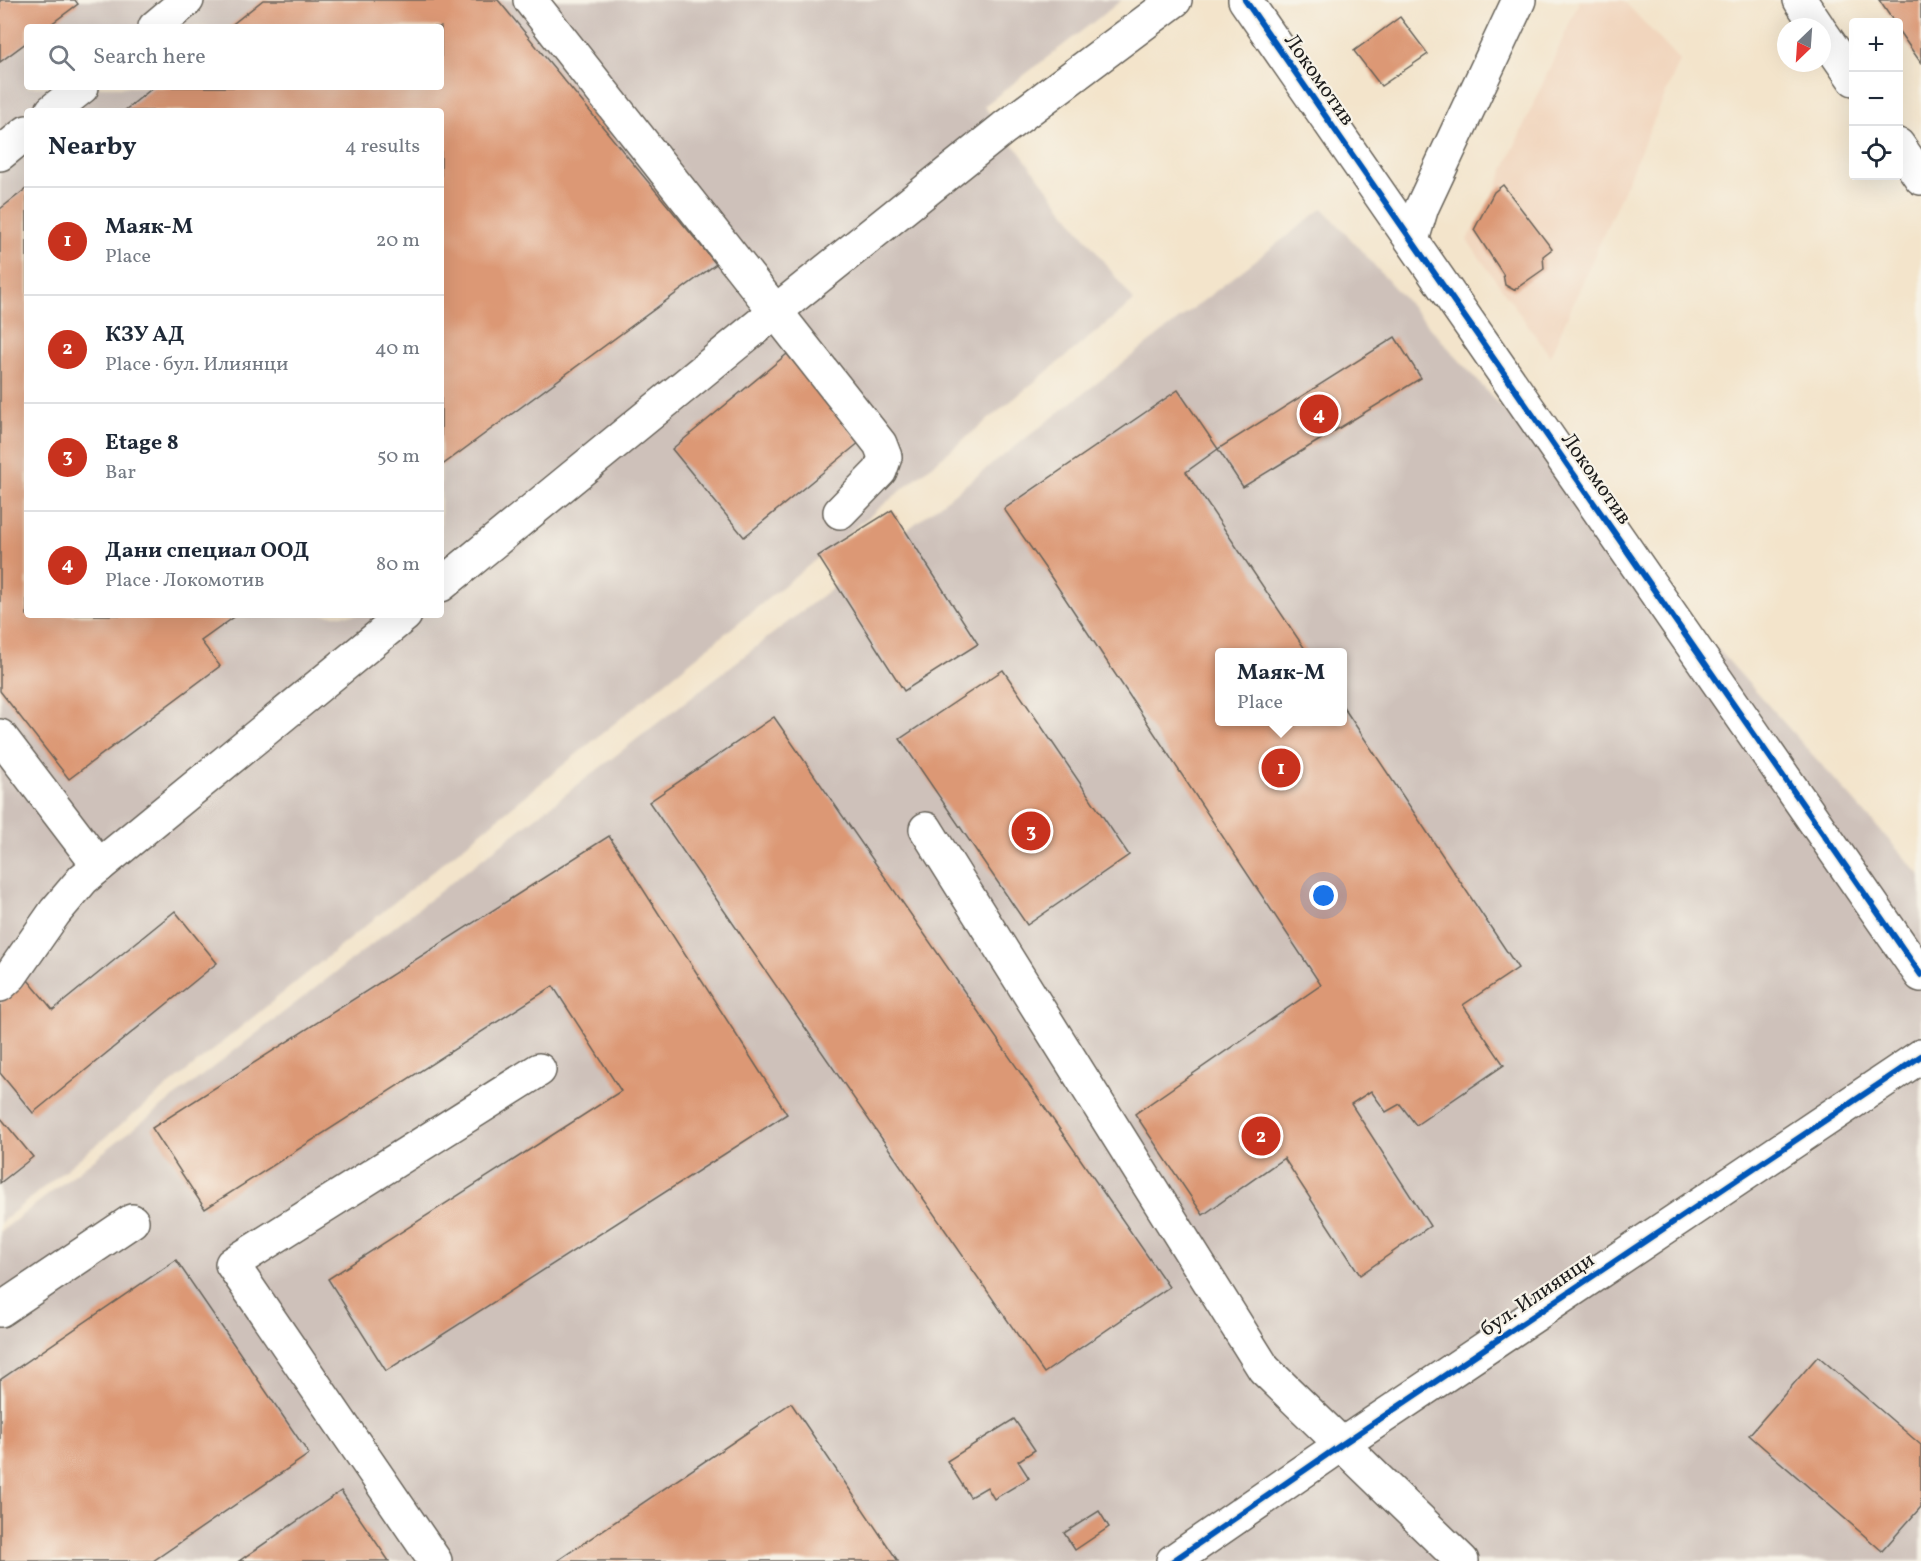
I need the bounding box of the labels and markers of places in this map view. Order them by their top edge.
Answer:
pin: 4 [1300,392,1338,436]
pin: 1 [1262,746,1300,790]
pin: 3 [1012,808,1050,854]
pin: 2 [1242,1114,1280,1158]

